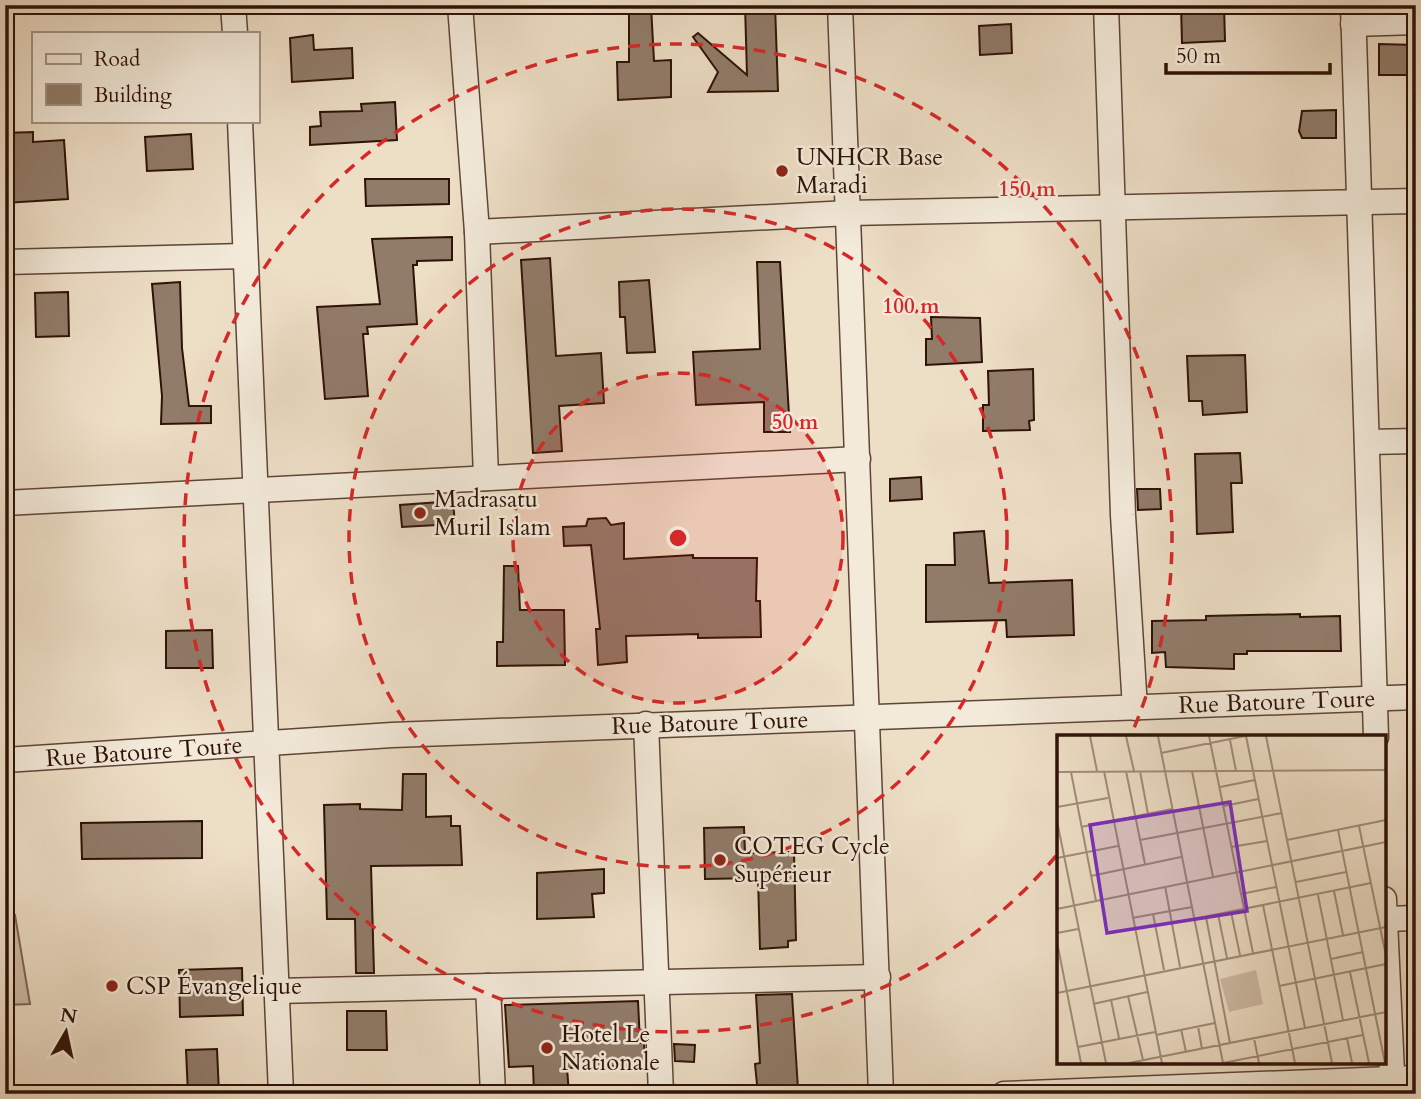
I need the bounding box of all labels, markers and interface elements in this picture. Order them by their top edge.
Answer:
legend [32,32,259,122]
scale bar [1166,32,1330,76]
text: 50 m [1176,42,1221,71]
text: Road [94,45,140,74]
text: Building [94,81,172,110]
place label: UNHCR Base Maradi [796,141,943,202]
marker: UNHCR Base Maradi [774,163,790,179]
text: 150 m [998,175,1056,204]
text: 100 m [882,292,940,321]
text: 50 m [772,408,819,437]
place label: Madrasatu Muril Islam [434,483,552,544]
marker: Madrasatu Muril Islam [412,505,428,521]
centre of rings [666,526,690,550]
street label: Rue Batoure Toure [1178,682,1376,722]
street label: Rue Batoure Toure [611,703,809,743]
street label: Rue Batoure Toure [45,729,243,775]
inset map [1057,735,1386,1064]
place label: COTEG Cycle Supérieur [734,830,890,891]
marker: COTEG Cycle Supérieur [712,852,728,868]
place label: CSP Évangelique [126,970,302,1003]
marker: CSP Évangelique [104,978,120,994]
north arrow [32,998,102,1068]
text: N [58,1002,79,1030]
place label: Hotel Le Nationale [561,1018,660,1079]
marker: Hotel Le Nationale [539,1040,555,1056]

